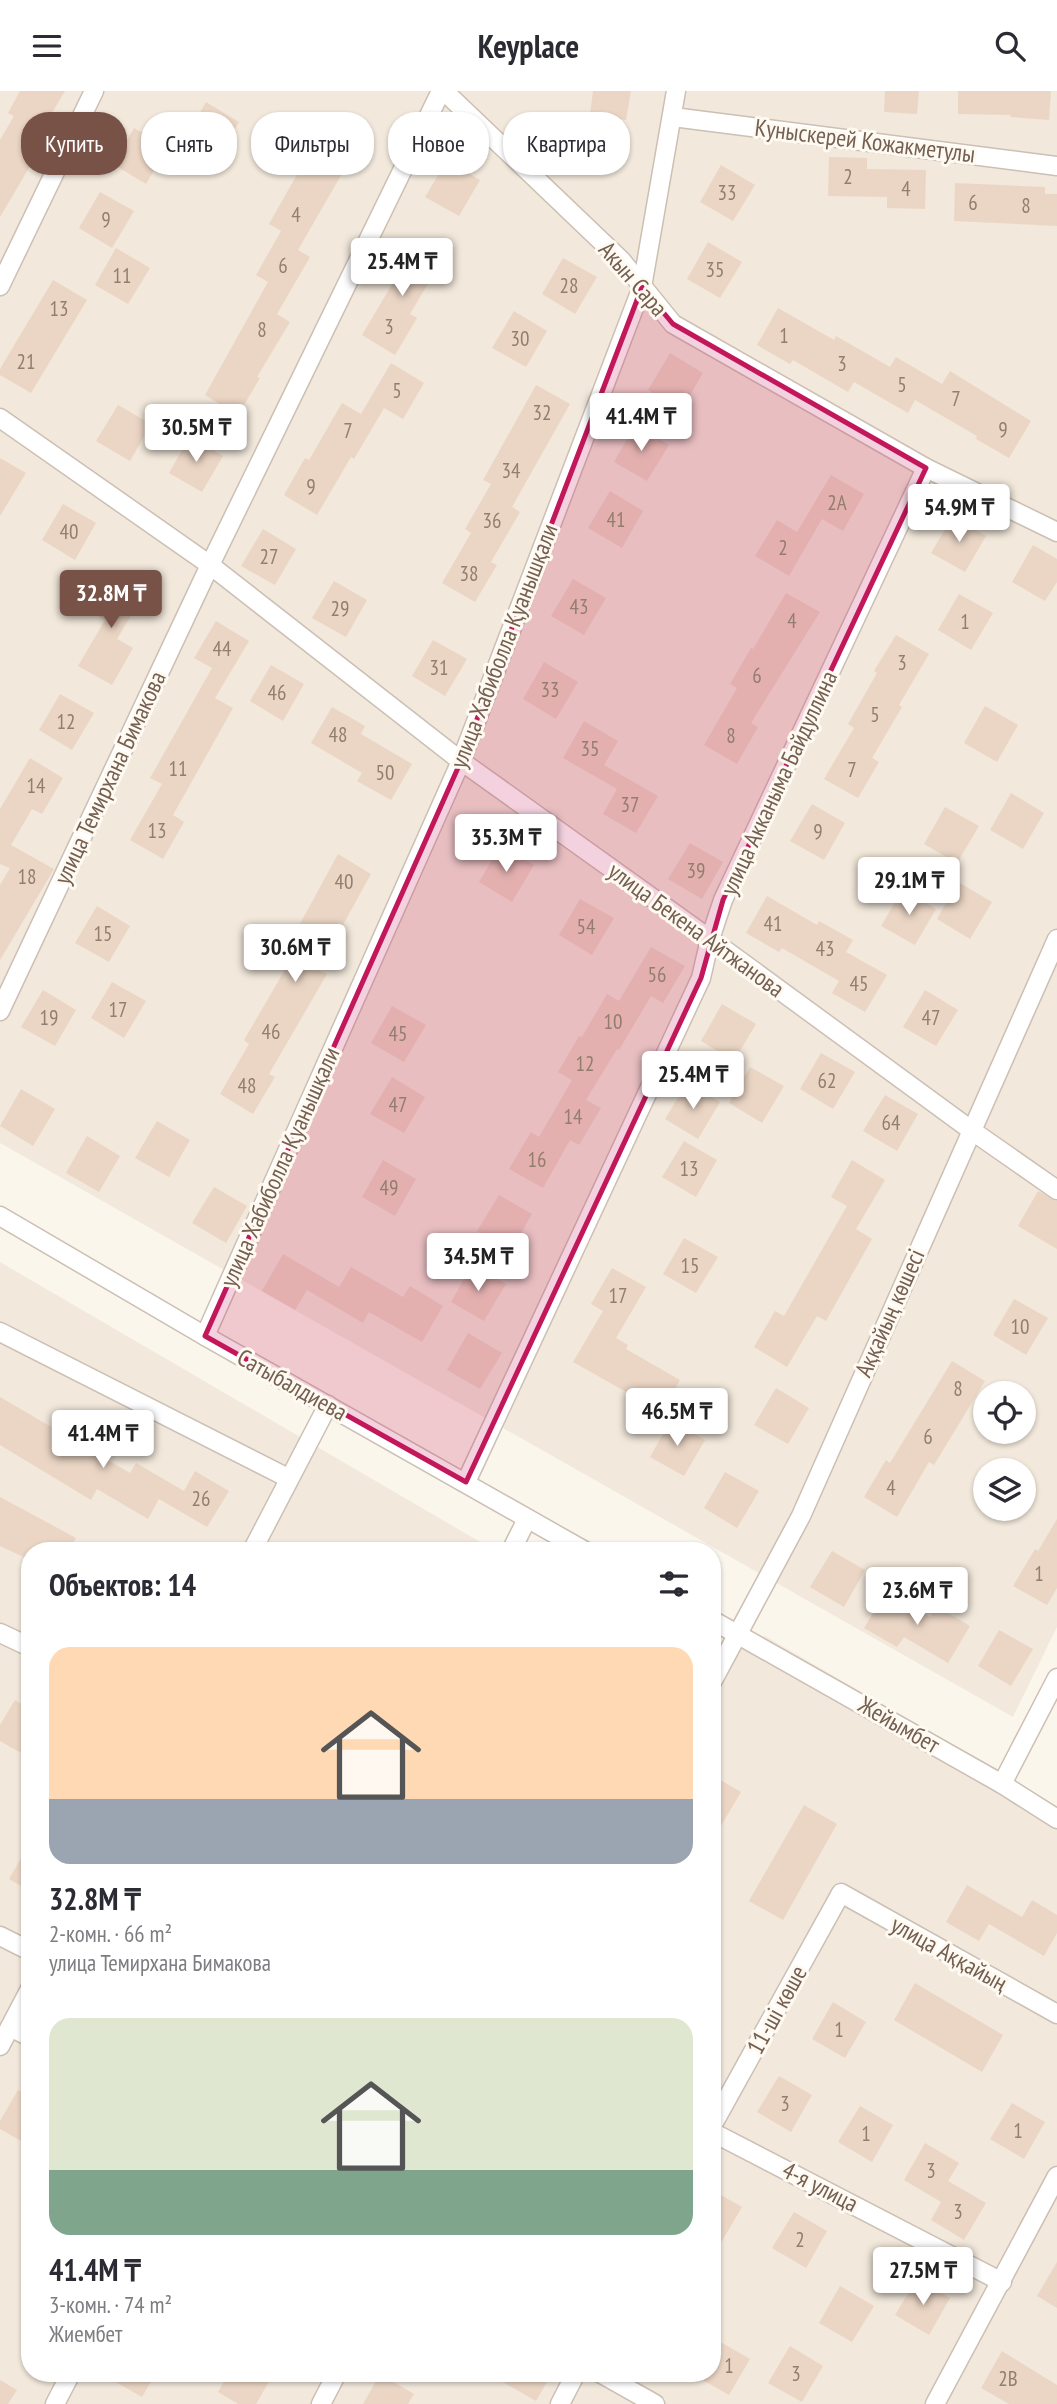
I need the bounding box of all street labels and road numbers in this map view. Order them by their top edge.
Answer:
street label: Куныскерей Кожакметулы [753,112,977,169]
street label: Акын Сара [592,235,675,323]
street label: улица Хабиболла Қуанышқали [443,519,564,772]
street label: улица Темирхана Бимакова [47,666,173,889]
street label: улица Акканыма Байдуллина [713,666,844,900]
street label: улица Бекена Айтжанова [602,855,791,1004]
street label: улица Хабиболла Қуанышқали [213,1042,346,1292]
street label: Аққайың көшесі [848,1244,932,1382]
street label: Сатыбалдиева [232,1342,353,1427]
street label: Жейымбет [852,1688,946,1760]
street label: улица Аққайың [886,1909,1013,1998]
street label: 11-ші көше [740,1960,814,2060]
street label: 4-я улица [777,2154,863,2219]

